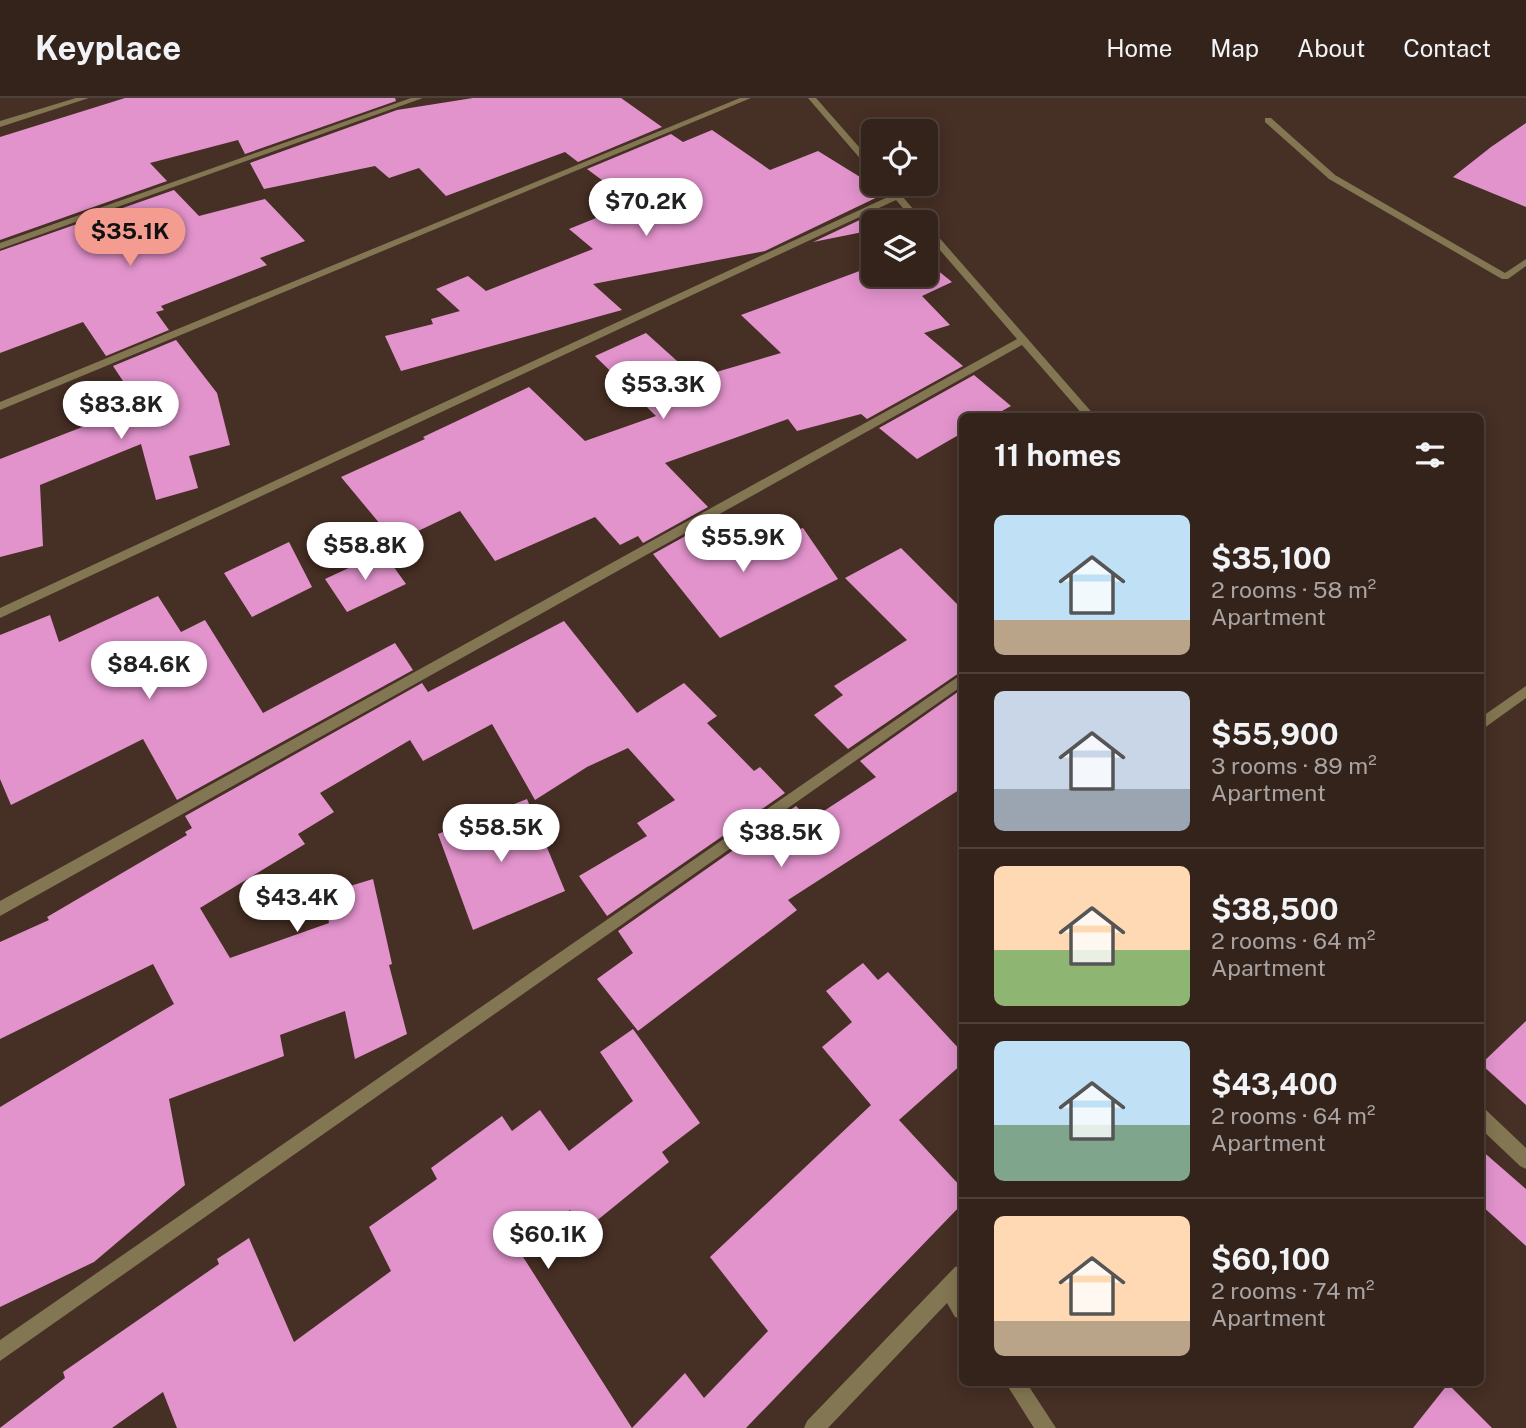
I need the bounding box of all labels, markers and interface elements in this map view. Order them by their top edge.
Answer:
text: Keyplace [35,29,181,67]
text: Home [1106,34,1172,62]
text: Map [1210,34,1259,62]
text: About [1297,34,1365,62]
text: Contact [1403,34,1491,62]
map controls [861,119,938,287]
button: locate [861,119,938,196]
pin: $70.2K [589,178,703,238]
text: $70.2K [605,187,687,214]
pin: $35.1K [73,208,187,268]
button: layers [861,210,938,287]
text: $35.1K [90,217,170,244]
pin: $53.3K [606,362,720,421]
text: $53.3K [621,370,705,397]
pin: $83.8K [64,382,178,441]
text: $83.8K [79,390,163,417]
icon: filters [1411,436,1449,474]
text: 11 homes [994,437,1121,473]
pin: $55.9K [686,514,800,574]
pin: $58.8K [308,522,422,582]
text: $55.9K [701,523,785,550]
text: $58.8K [323,531,407,558]
text: $35,100 [1211,540,1331,576]
icon: home [1050,543,1134,627]
text: 2 rooms · 58 m² [1211,576,1376,603]
text: Apartment [1211,603,1326,630]
pin: $84.6K [92,642,206,701]
text: $84.6K [107,650,191,677]
text: $55,900 [1211,716,1338,752]
icon: home [1050,719,1134,803]
text: 3 rooms · 89 m² [1211,752,1377,779]
text: Apartment [1211,779,1326,806]
pin: $58.5K [444,804,558,864]
pin: $38.5K [724,810,838,869]
text: $58.5K [459,813,543,840]
text: $38.5K [739,818,823,845]
pin: $43.4K [240,874,354,934]
text: $43.4K [255,883,339,910]
text: $38,500 [1211,891,1339,927]
icon: home [1050,894,1134,978]
text: 2 rooms · 64 m² [1211,927,1375,954]
text: Apartment [1211,954,1326,981]
text: $43,400 [1211,1066,1338,1102]
icon: home [1050,1069,1134,1153]
text: 2 rooms · 64 m² [1211,1102,1375,1129]
text: Apartment [1211,1129,1326,1156]
pin: $60.1K [491,1212,605,1271]
text: $60.1K [509,1220,587,1247]
text: $60,100 [1211,1241,1330,1277]
icon: home [1050,1244,1134,1328]
text: 2 rooms · 74 m² [1211,1277,1374,1304]
text: Apartment [1211,1304,1326,1331]

